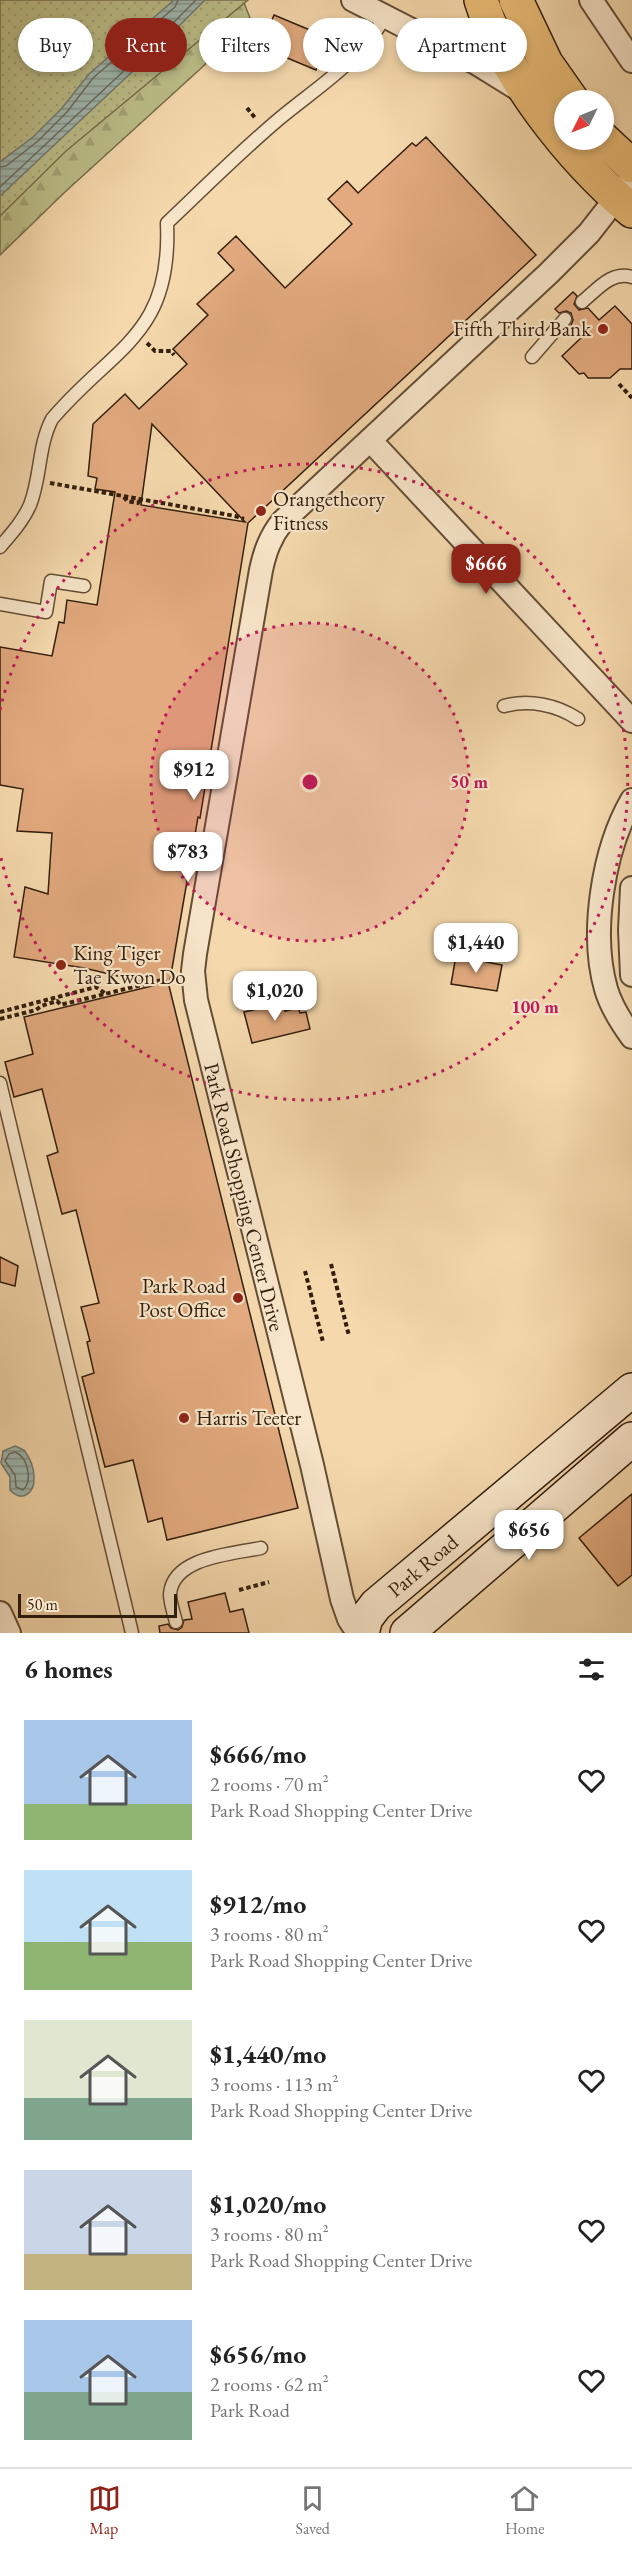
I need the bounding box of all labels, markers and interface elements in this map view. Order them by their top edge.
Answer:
chip: Buy [18,18,93,72]
chip: Rent [105,18,187,72]
chip: Filters [199,18,291,72]
chip: New [303,18,384,72]
chip: Apartment [396,18,527,72]
north arrow [554,90,614,150]
map controls [554,90,614,150]
place label: Fifth Third Bank [453,315,592,342]
marker: Fifth Third Bank [596,322,610,336]
place label: Orangetheory Fitness [273,485,386,536]
marker: Orangetheory Fitness [254,504,268,518]
pin: $666 [450,544,522,595]
text: $666 [466,550,506,576]
pin: $912 [158,750,230,801]
text: $912 [174,756,214,782]
text: 50 m [450,770,488,793]
centre of rings [300,772,320,792]
pin: $783 [152,832,224,883]
text: $783 [168,838,208,864]
pin: $1,440 [427,923,525,974]
text: $1,440 [448,929,504,955]
place label: King Tiger Tae Kwon Do [73,939,186,990]
marker: King Tiger Tae Kwon Do [54,958,68,972]
pin: $1,020 [226,971,324,1022]
text: $1,020 [247,977,303,1003]
text: 100 m [511,995,559,1018]
street label: Park Road Shopping Center Drive [198,1060,291,1334]
place label: Park Road Post Office [139,1272,226,1323]
marker: Park Road Post Office [231,1291,245,1305]
place label: Harris Teeter [196,1404,301,1431]
marker: Harris Teeter [177,1411,191,1425]
pin: $656 [493,1510,565,1561]
text: $656 [509,1516,549,1542]
street label: Park Road [382,1528,464,1603]
scale bar [18,1591,177,1618]
text: 50 m [27,1594,58,1615]
text: 6 homes [24,1652,113,1686]
icon: filters [575,1653,608,1686]
text: $666/mo [210,1737,306,1771]
icon: home [72,1744,144,1816]
icon: heart [575,1764,608,1797]
text: 2 rooms · 70 m² [210,1771,329,1797]
text: Park Road Shopping Center Drive [210,1797,472,1823]
text: $912/mo [210,1887,306,1921]
icon: home [72,1894,144,1966]
icon: heart [575,1914,608,1947]
text: 3 rooms · 80 m² [210,1921,329,1947]
text: Park Road Shopping Center Drive [210,1947,472,1973]
text: $1,440/mo [210,2037,326,2071]
icon: home [72,2044,144,2116]
icon: heart [575,2064,608,2097]
text: 3 rooms · 113 m² [210,2071,338,2097]
text: Park Road Shopping Center Drive [210,2097,472,2123]
text: $1,020/mo [210,2187,326,2221]
icon: home [72,2194,144,2266]
icon: heart [575,2214,608,2247]
text: 3 rooms · 80 m² [210,2221,329,2247]
text: Park Road Shopping Center Drive [210,2247,472,2273]
text: $656/mo [210,2337,306,2371]
icon: home [72,2344,144,2416]
icon: heart [575,2364,608,2397]
text: 2 rooms · 62 m² [210,2371,329,2397]
text: Park Road [210,2397,290,2423]
tab: Map [88,2482,121,2539]
tab: Saved [296,2482,330,2539]
tab: Home [505,2482,544,2539]

